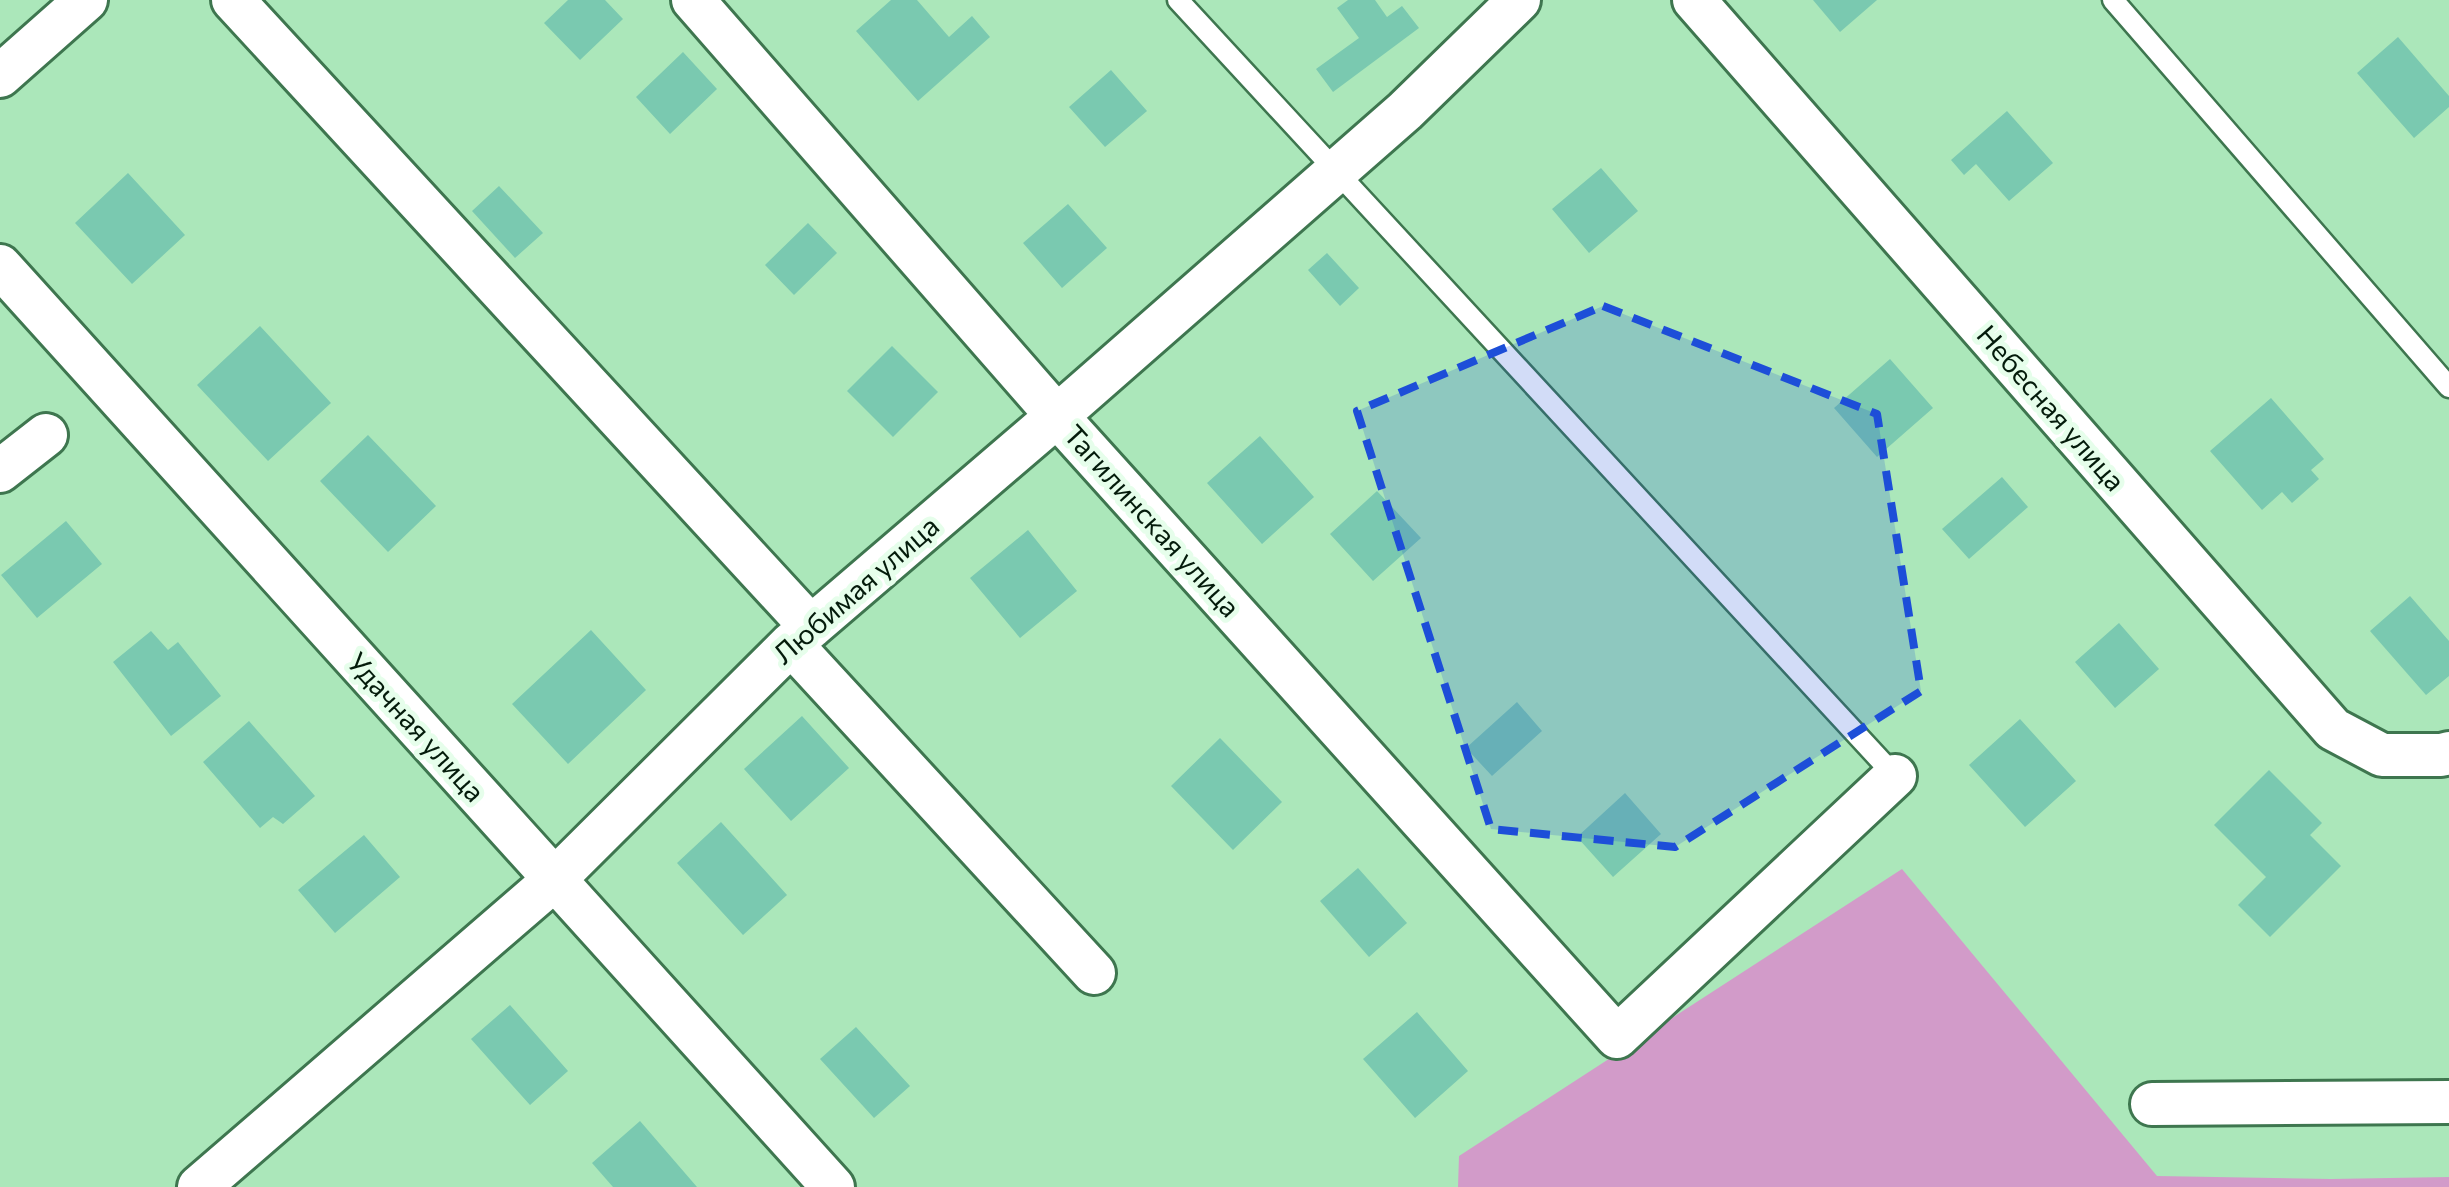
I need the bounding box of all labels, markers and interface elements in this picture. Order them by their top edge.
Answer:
street label: Небесная улица [1971,318,2133,497]
street label: Тагилинская улица [1058,417,1248,623]
street label: Любимая улица [766,508,945,670]
street label: Удачная улица [341,645,493,808]

